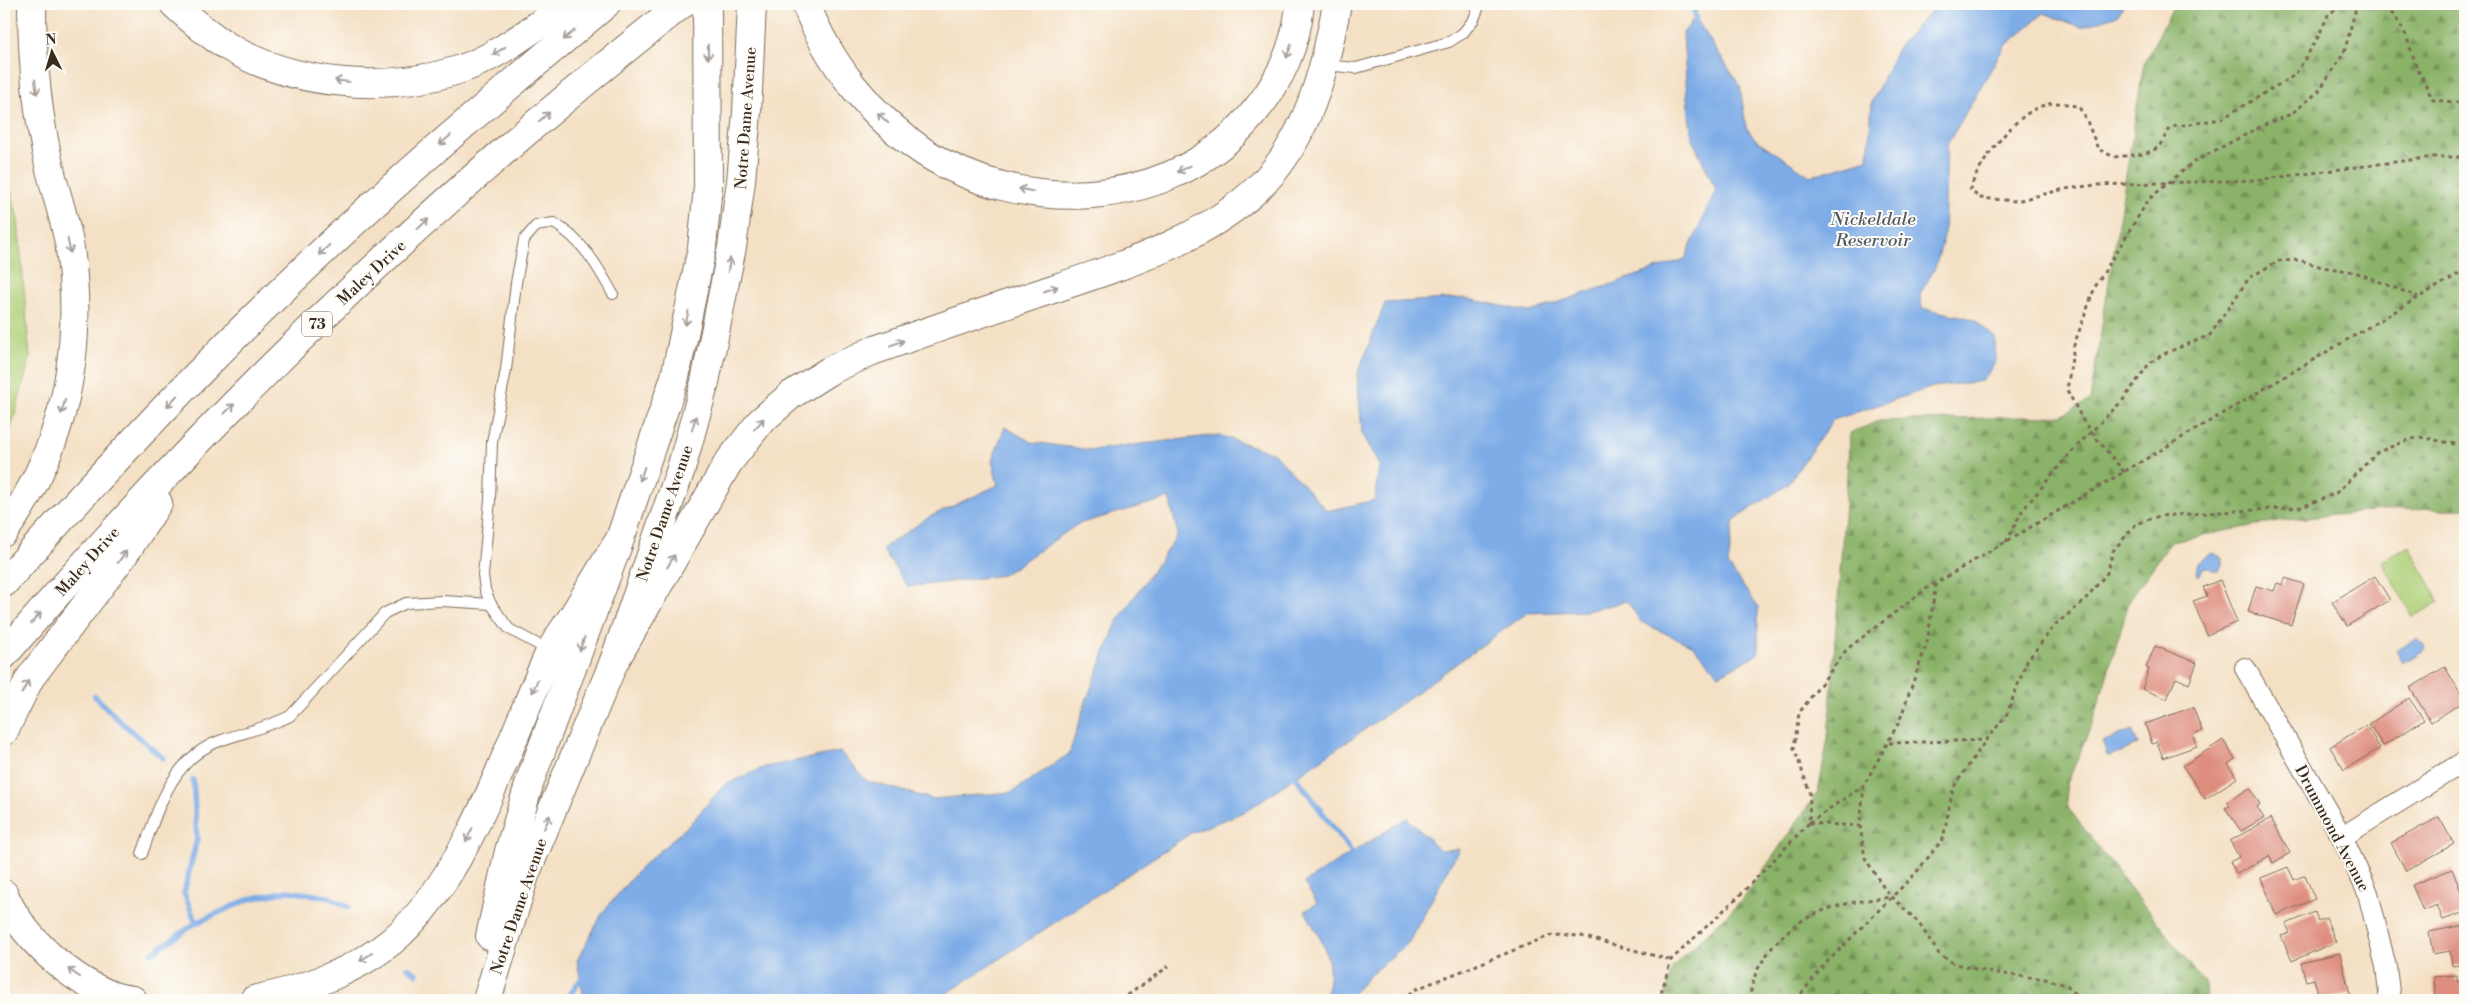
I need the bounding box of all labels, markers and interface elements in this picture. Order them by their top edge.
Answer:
north arrow [28,28,78,78]
one-way arrow [562,30,575,41]
text: N [45,31,57,49]
one-way arrow [1284,43,1293,58]
one-way arrow [703,44,713,60]
one-way arrow [492,46,506,56]
street label: Notre Dame Avenue [731,46,761,190]
one-way arrow [334,76,350,86]
one-way arrow [31,79,41,95]
one-way arrow [538,111,551,122]
one-way arrow [877,112,890,124]
one-way arrow [438,135,451,146]
one-way arrow [1177,165,1192,174]
one-way arrow [1018,185,1034,194]
water label: Nickeldale Reservoir [1829,208,1916,252]
one-way arrow [416,218,429,230]
street label: Maley Drive [333,236,410,310]
one-way arrow [65,238,75,254]
one-way arrow [318,244,331,256]
one-way arrow [724,257,734,273]
one-way arrow [1042,284,1058,293]
one-way arrow [682,310,691,326]
road number: 73 [302,312,332,336]
one-way arrow [889,337,905,347]
one-way arrow [166,395,178,408]
one-way arrow [58,399,67,415]
one-way arrow [223,403,236,415]
one-way arrow [689,416,699,432]
one-way arrow [753,418,765,431]
street label: Notre Dame Avenue [632,442,698,584]
one-way arrow [637,466,646,481]
street label: Maley Drive [51,523,124,601]
one-way arrow [117,550,127,564]
one-way arrow [666,553,676,568]
one-way arrow [30,612,42,625]
one-way arrow [577,635,586,651]
one-way arrow [529,678,539,693]
one-way arrow [21,680,30,695]
street label: Drummond Avenue [2290,762,2374,895]
one-way arrow [542,815,552,830]
one-way arrow [464,827,473,842]
street label: Notre Dame Avenue [486,835,552,977]
one-way arrow [359,953,373,963]
one-way arrow [67,968,81,978]

